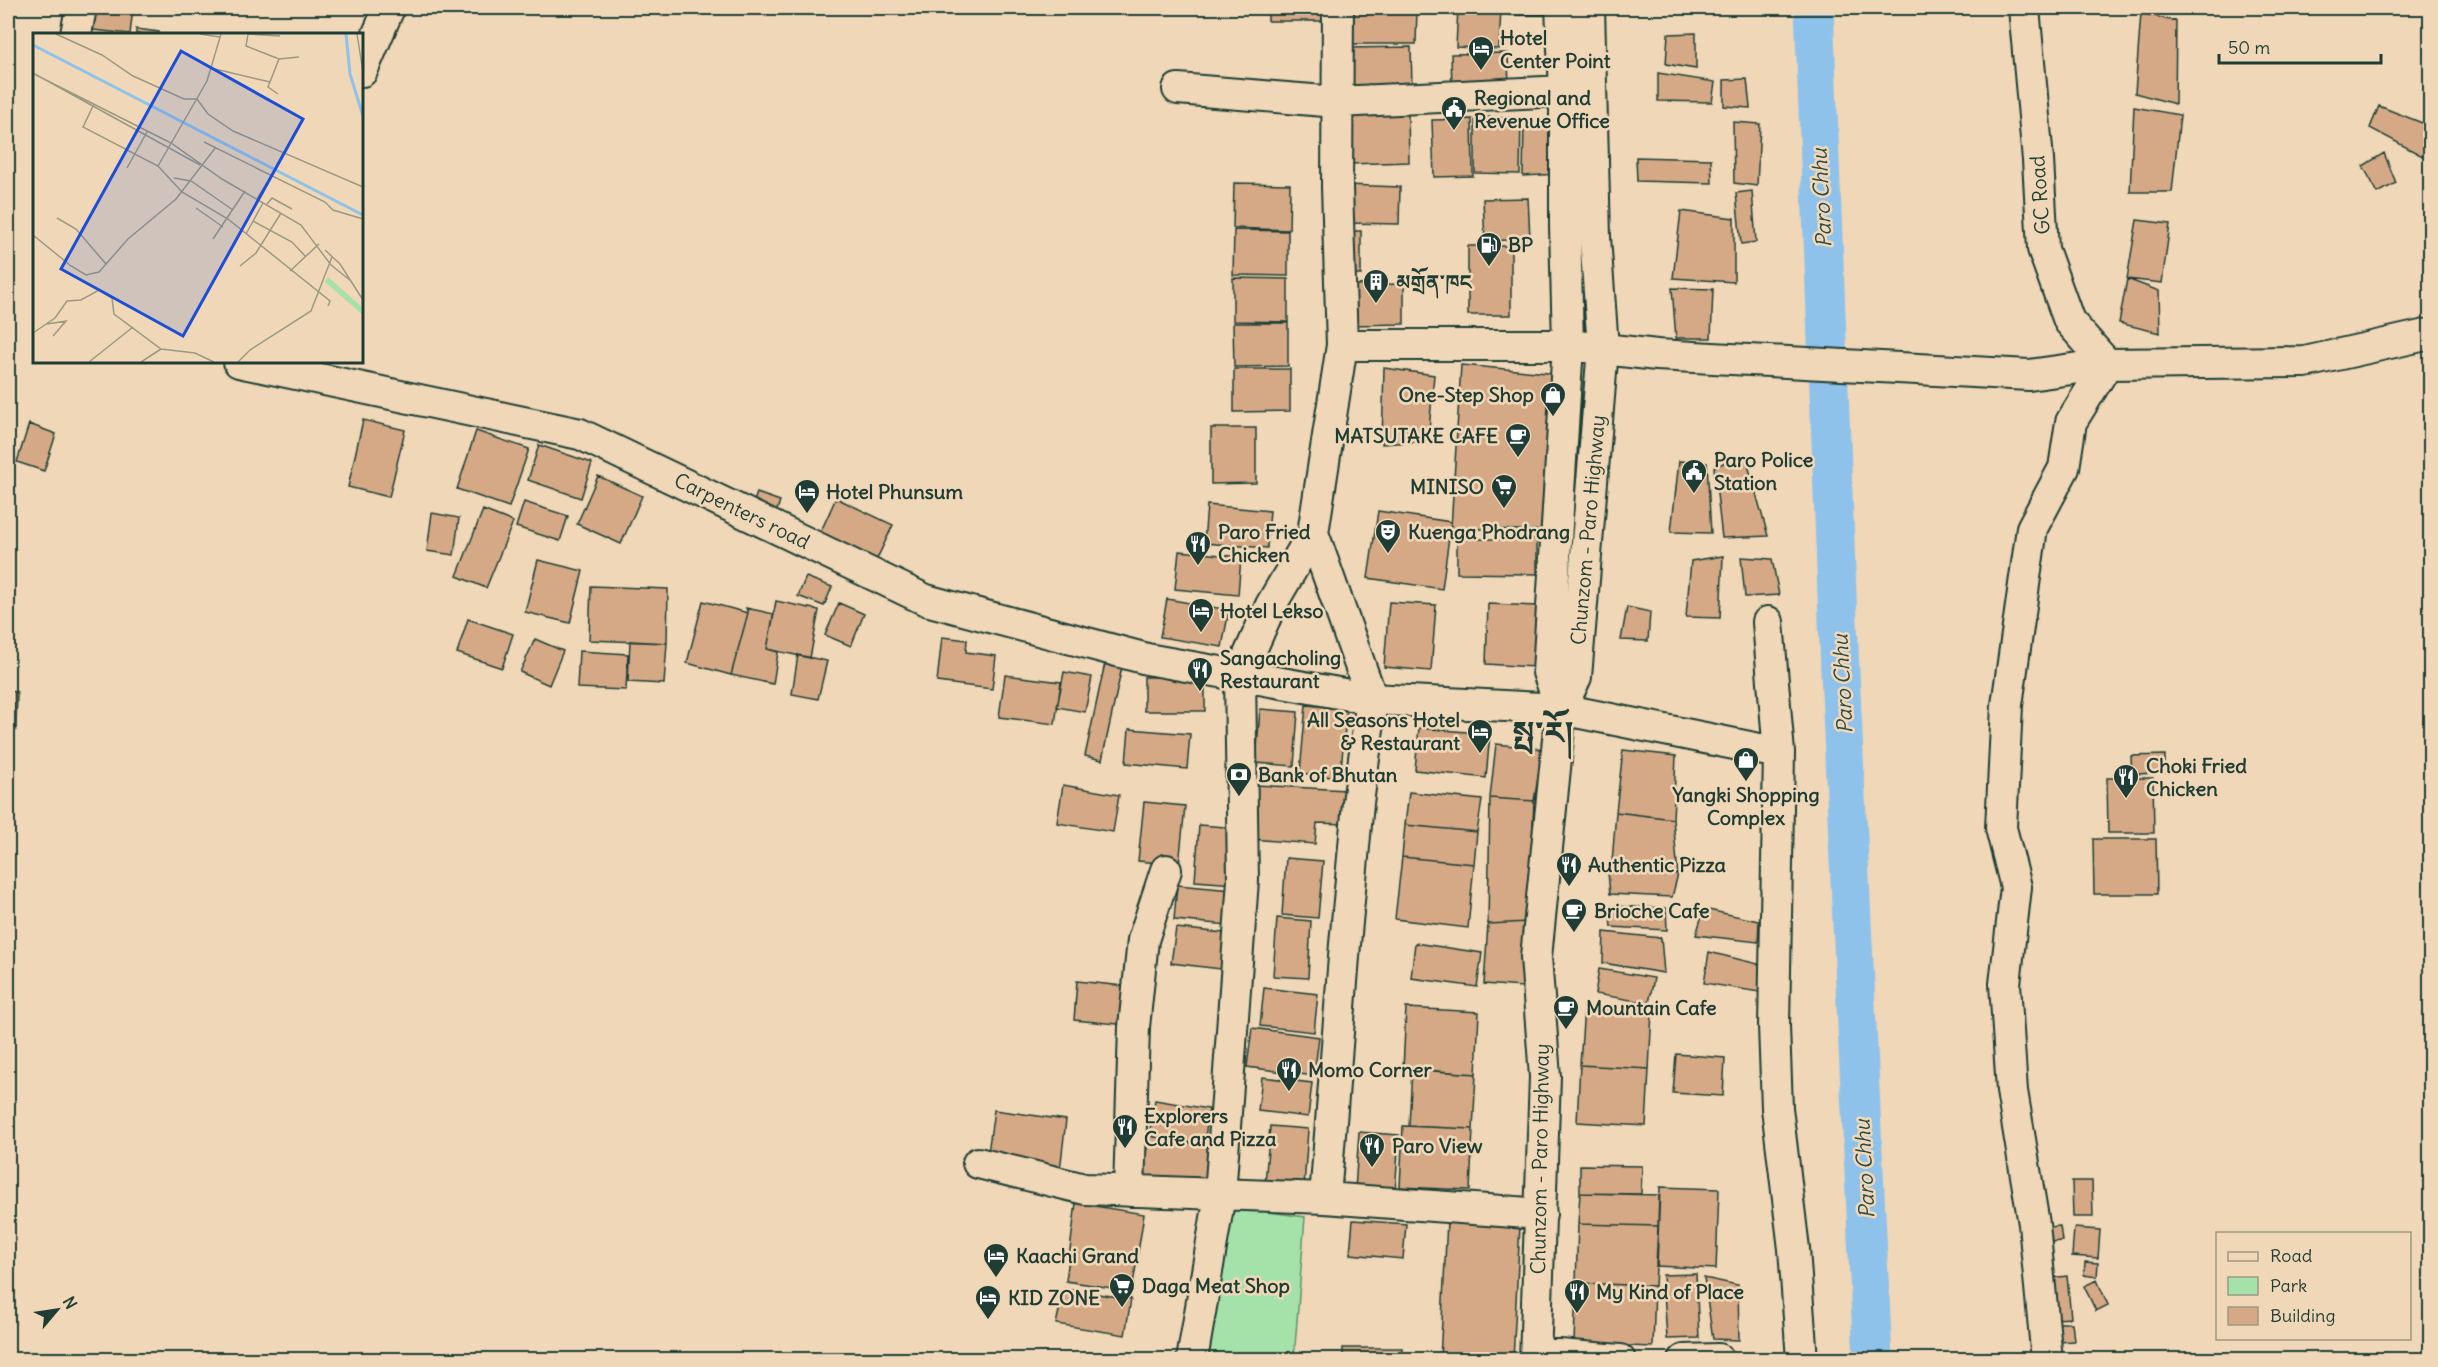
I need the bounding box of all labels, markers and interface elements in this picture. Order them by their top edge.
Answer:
place label: Hotel Center Point [1500,25,1611,73]
scale bar [2219,27,2381,65]
inset map [33,33,363,363]
hotel icon: Hotel Center Point [1466,34,1496,72]
text: 50 m [2228,36,2270,59]
place label: Regional and Revenue Office [1474,85,1610,133]
public building icon: Regional and Revenue Office [1439,94,1469,132]
water label: Paro Chhu [1805,146,1838,248]
street label: GC Road [2024,154,2055,235]
fuel station icon: BP [1474,230,1504,268]
place label: BP [1508,232,1533,257]
place label: མགྲོན་ཁང [1396,266,1473,299]
building icon: མགྲོན་ཁང [1361,267,1391,305]
shop icon: One-Step Shop [1538,380,1568,418]
place label: One-Step Shop [1399,382,1534,407]
street label: Chunzom - Paro Highway [1565,414,1610,646]
cafe icon: MATSUTAKE CAFE [1503,421,1533,459]
place label: MATSUTAKE CAFE [1334,423,1498,448]
place label: Paro Police Station [1714,447,1814,495]
public building icon: Paro Police Station [1679,457,1709,495]
street label: Carpenters road [670,467,814,554]
supermarket icon: MINISO [1489,472,1519,510]
place label: MINISO [1410,474,1484,499]
hotel icon: Hotel Phunsum [792,477,822,515]
place label: Hotel Phunsum [826,479,963,504]
theatre icon: Kuenga Phodrang [1373,517,1403,555]
place label: Paro Fried Chicken [1218,519,1311,567]
place label: Kuenga Phodrang [1408,519,1570,544]
restaurant icon: Paro Fried Chicken [1183,529,1213,567]
hotel icon: Hotel Lekso [1186,596,1216,634]
place label: Hotel Lekso [1220,598,1324,623]
water label: Paro Chhu [1826,632,1859,734]
place label: Sangacholing Restaurant [1220,645,1341,693]
restaurant icon: Sangacholing Restaurant [1185,655,1215,693]
place label: All Seasons Hotel & Restaurant [1307,707,1460,755]
district label: སྤ་རོ། [1512,708,1574,760]
hotel icon: All Seasons Hotel & Restaurant [1465,717,1495,755]
shop icon: Yangki Shopping Complex [1731,745,1761,783]
place label: Choki Fried Chicken [2146,753,2247,801]
bank icon: Bank of Bhutan [1224,760,1254,798]
place label: Bank of Bhutan [1258,762,1398,787]
restaurant icon: Choki Fried Chicken [2111,762,2141,800]
place label: Yangki Shopping Complex [1671,782,1820,830]
restaurant icon: Authentic Pizza [1554,850,1584,888]
place label: Authentic Pizza [1588,852,1727,877]
cafe icon: Brioche Cafe [1559,896,1589,934]
place label: Brioche Cafe [1594,898,1710,923]
cafe icon: Mountain Cafe [1551,993,1581,1031]
place label: Mountain Cafe [1586,995,1717,1020]
street label: Chunzom - Paro Highway [1525,1043,1554,1275]
restaurant icon: Momo Corner [1274,1055,1304,1093]
place label: Momo Corner [1308,1057,1433,1082]
place label: Explorers Cafe and Pizza [1144,1103,1277,1151]
restaurant icon: Explorers Cafe and Pizza [1110,1112,1140,1150]
water label: Paro Chhu [1848,1117,1881,1219]
restaurant icon: Paro View [1357,1131,1387,1169]
place label: Paro View [1392,1133,1483,1158]
legend [2216,1232,2411,1340]
hotel icon: Kaachi Grand [981,1241,1011,1279]
place label: Kaachi Grand [1016,1243,1139,1268]
text: Road [2270,1244,2313,1267]
supermarket icon: Daga Meat Shop [1107,1271,1137,1309]
place label: Daga Meat Shop [1142,1273,1290,1298]
text: Park [2270,1274,2307,1297]
restaurant icon: My Kind of Place [1562,1277,1592,1315]
place label: My Kind of Place [1596,1279,1744,1304]
north arrow [27,1280,87,1340]
hotel icon: KID ZONE [973,1283,1003,1321]
place label: KID ZONE [1008,1285,1100,1310]
text: N [59,1293,82,1312]
text: Building [2270,1304,2335,1327]

